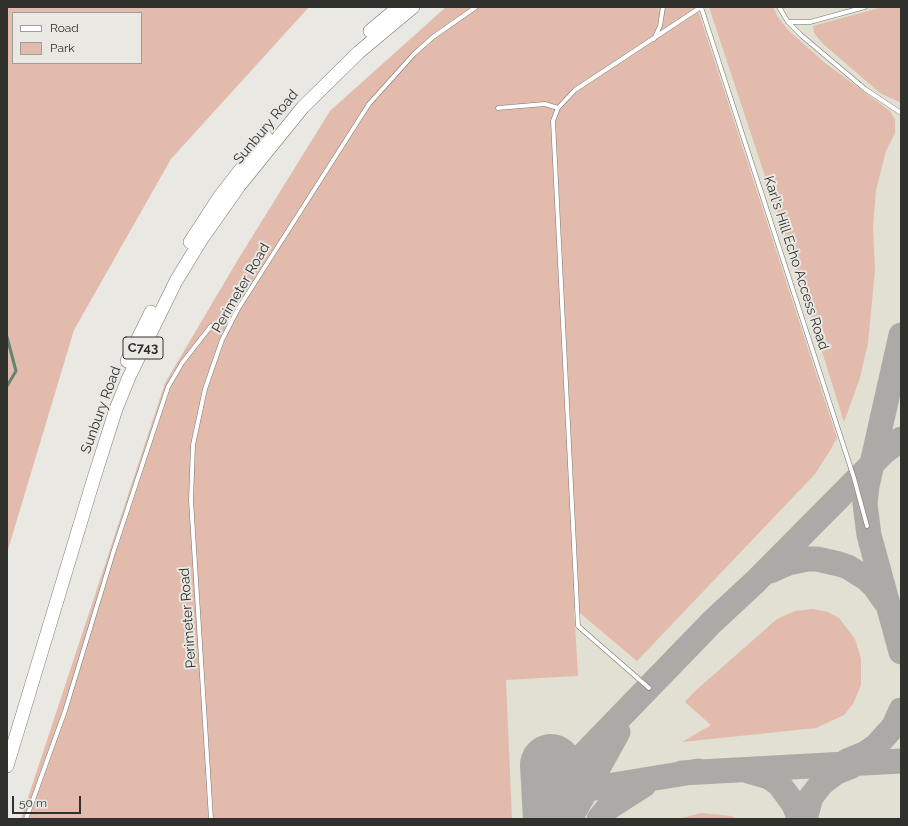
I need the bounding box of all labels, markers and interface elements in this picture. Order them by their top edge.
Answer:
legend [12,12,142,64]
text: Road [50,21,79,35]
text: Park [50,41,75,55]
street label: Sunbury Road [230,87,302,167]
street label: Karl's Hill Echo Access Road [760,174,832,352]
street label: Perimeter Road [209,240,273,336]
road number: C743 [123,337,163,359]
street label: Sunbury Road [77,364,125,456]
street label: Perimeter Road [176,567,200,669]
scale bar [14,788,83,814]
text: 50 m [19,796,47,810]

